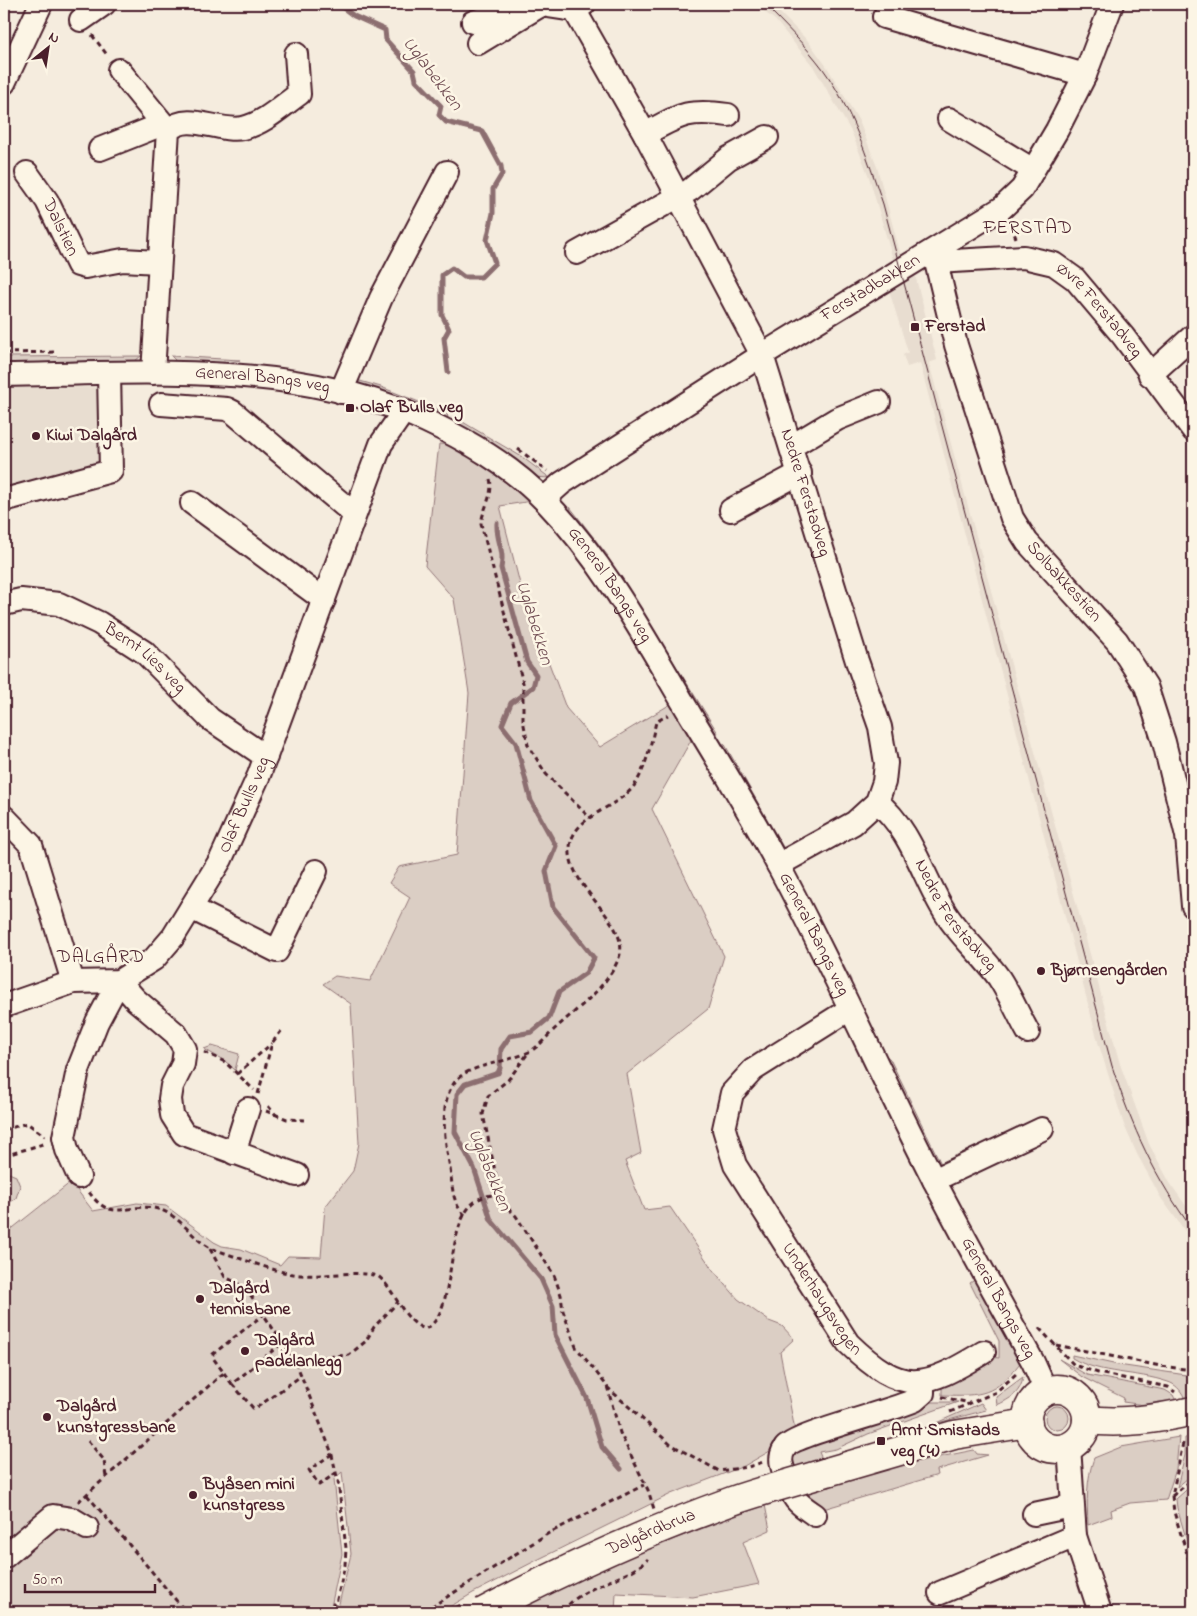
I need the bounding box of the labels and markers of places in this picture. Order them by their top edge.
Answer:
place label: Ferstad [924,314,986,340]
marker: Ferstad [909,321,921,333]
place label: Olaf Bulls veg [360,395,463,422]
marker: Olaf Bulls veg [344,402,356,414]
place label: Kiwi Dalgård [46,423,138,450]
marker: Kiwi Dalgård [30,430,42,442]
place label: Bjørnsengården [1050,958,1167,985]
marker: Bjørnsengården [1035,965,1047,977]
place label: Dalgård tennisbane [209,1276,291,1323]
marker: Dalgård tennisbane [194,1293,206,1305]
place label: Dalgård padelanlegg [254,1328,342,1376]
marker: Dalgård padelanlegg [239,1345,251,1357]
place label: Dalgård kunstgressbane [56,1394,176,1442]
marker: Dalgård kunstgressbane [41,1411,53,1423]
place label: Arnt Smistads veg (4) [890,1418,1000,1466]
marker: Arnt Smistads veg (4) [875,1435,887,1447]
place label: Byåsen mini kunstgress [202,1472,295,1520]
marker: Byåsen mini kunstgress [187,1489,199,1501]

